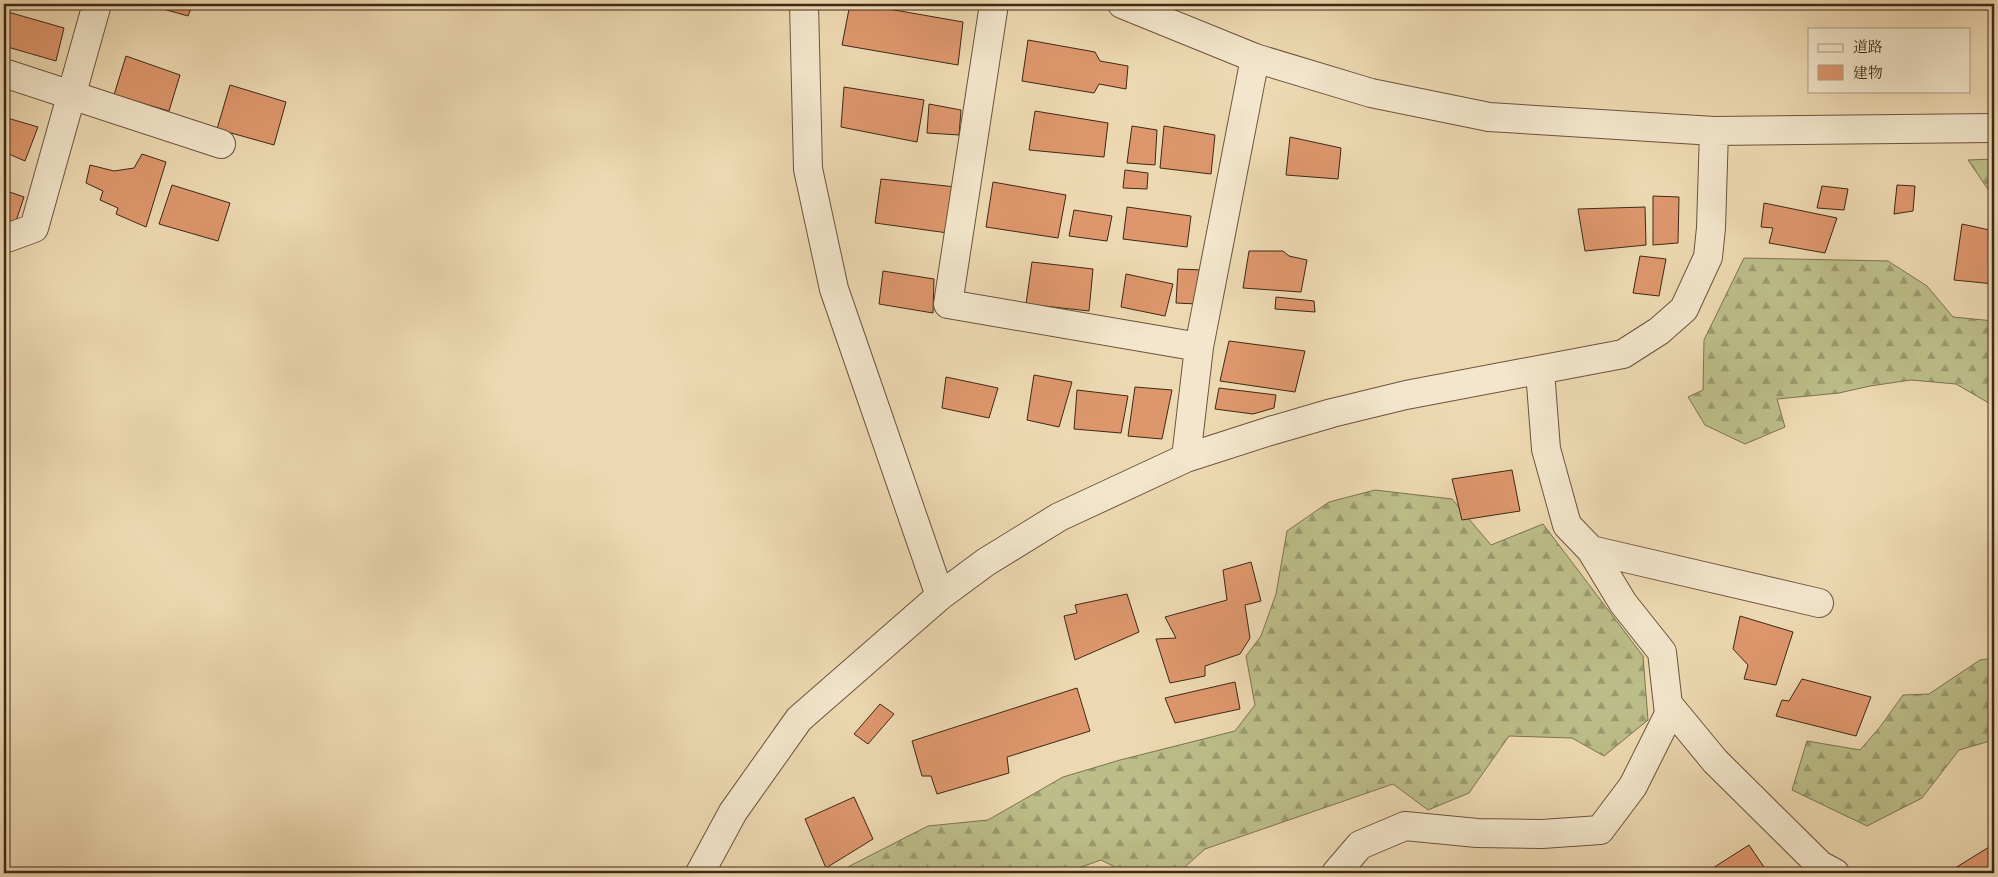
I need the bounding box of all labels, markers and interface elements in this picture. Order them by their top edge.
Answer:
legend [1808,28,1970,92]
text: 道路 [1853,38,1883,56]
text: 建物 [1853,64,1883,82]

